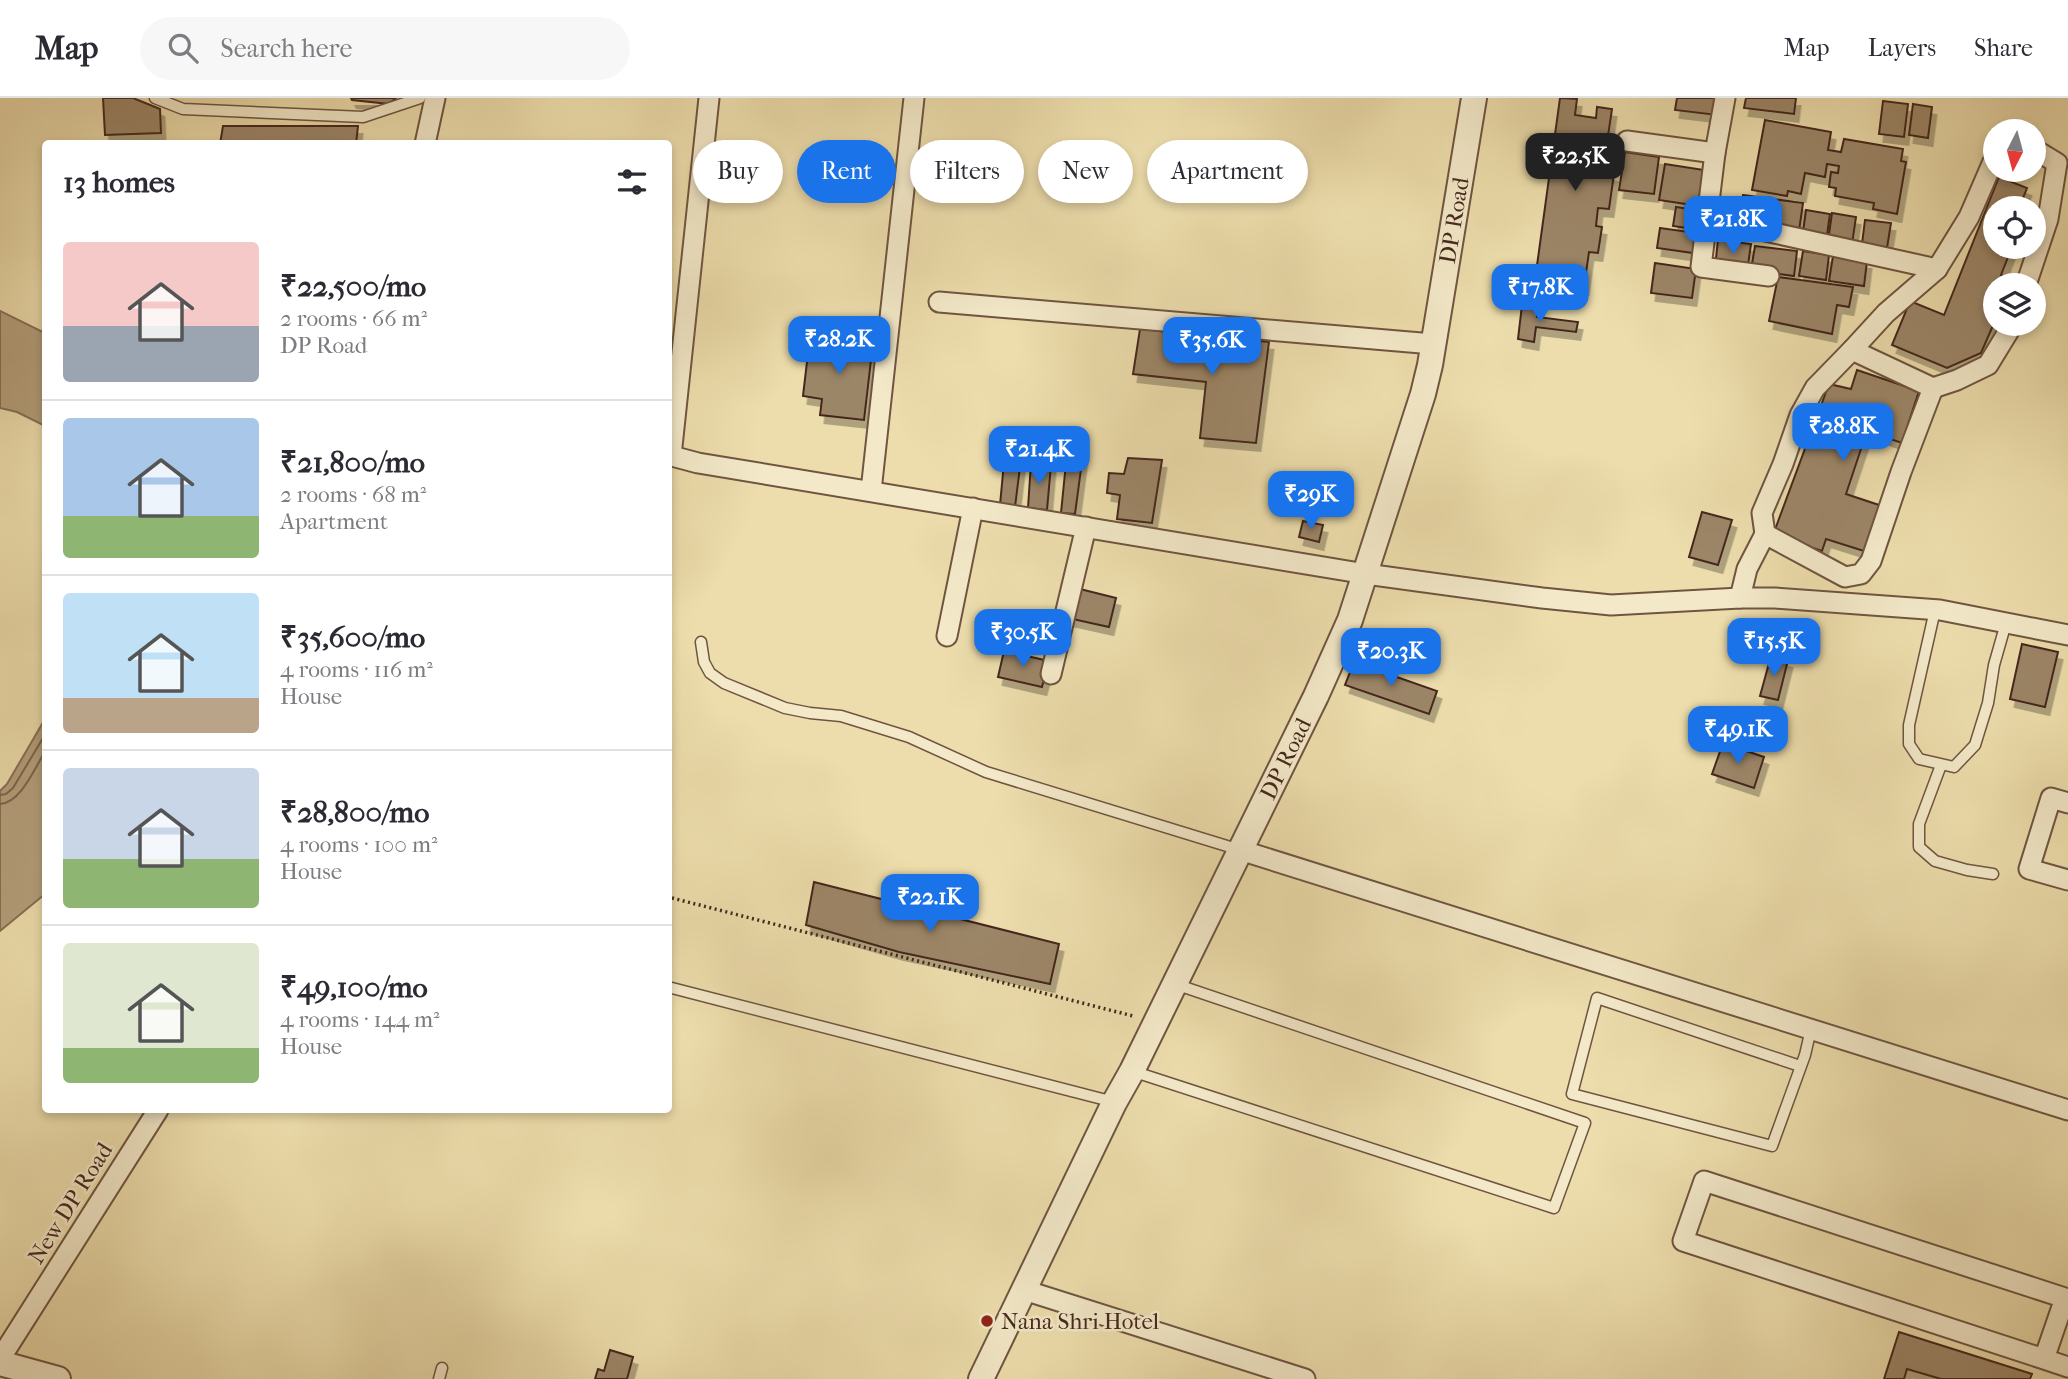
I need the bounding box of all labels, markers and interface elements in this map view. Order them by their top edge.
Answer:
search box [140,17,630,80]
text: Map [35,29,98,68]
icon: search [164,29,202,67]
text: Search here [220,33,352,64]
text: Map [1784,34,1830,62]
text: Layers [1868,34,1936,62]
text: Share [1974,34,2033,62]
north arrow [1983,119,2046,182]
map controls [1983,119,2046,336]
pin: ₹22.5K [1518,134,1632,193]
chip: Buy [693,140,783,203]
chip: Rent [797,140,896,203]
chip: Filters [910,140,1024,203]
chip: New [1038,140,1133,203]
chip: Apartment [1147,140,1308,203]
text: ₹22.5K [1542,142,1608,169]
icon: filters [613,163,651,201]
text: 13 homes [63,165,175,200]
street label: DP Road [1434,175,1475,266]
button: locate [1983,196,2046,259]
pin: ₹21.8K [1676,197,1790,256]
text: ₹21.8K [1700,205,1766,232]
pin: ₹17.8K [1483,264,1597,324]
text: ₹22,500/mo [280,269,426,304]
icon: home [119,270,203,354]
text: ₹17.8K [1508,273,1572,300]
button: layers [1983,273,2046,336]
text: 2 rooms · 66 m² [280,305,427,332]
pin: ₹28.2K [782,316,896,376]
pin: ₹35.6K [1155,317,1269,377]
text: ₹28.2K [804,325,874,352]
text: ₹35.6K [1179,326,1245,353]
text: DP Road [280,332,367,359]
pin: ₹28.8K [1786,404,1900,463]
text: ₹28.8K [1808,412,1878,439]
pin: ₹21.4K [982,426,1096,486]
text: ₹21.4K [1005,435,1073,462]
text: ₹21,800/mo [280,445,425,480]
icon: home [119,446,203,530]
pin: ₹29K [1270,472,1352,531]
text: ₹29K [1284,480,1338,507]
text: 2 rooms · 68 m² [280,481,426,508]
text: Apartment [280,508,388,535]
pin: ₹30.5K [966,610,1080,669]
text: ₹30.5K [990,618,1056,645]
pin: ₹15.5K [1717,618,1831,678]
text: ₹35,600/mo [280,620,425,655]
icon: home [119,621,203,705]
text: ₹15.5K [1743,627,1805,654]
pin: ₹20.3K [1334,628,1448,688]
text: ₹20.3K [1357,637,1425,664]
text: 4 rooms · 116 m² [280,656,433,683]
text: House [280,683,342,710]
pin: ₹49.1K [1681,706,1795,766]
street label: DP Road [1254,713,1317,804]
text: ₹49.1K [1704,715,1772,742]
text: ₹28,800/mo [280,795,429,830]
icon: home [119,796,203,880]
text: 4 rooms · 100 m² [280,831,438,858]
text: House [280,858,342,885]
pin: ₹22.1K [873,874,987,934]
text: ₹22.1K [897,883,963,910]
text: ₹49,100/mo [280,970,428,1005]
icon: home [119,971,203,1055]
text: 4 rooms · 144 m² [280,1006,440,1033]
text: House [280,1033,342,1060]
street label: New DP Road [23,1137,119,1269]
place label: Nana Shri Hotel [1001,1308,1160,1335]
marker: Nana Shri Hotel [979,1313,995,1329]

